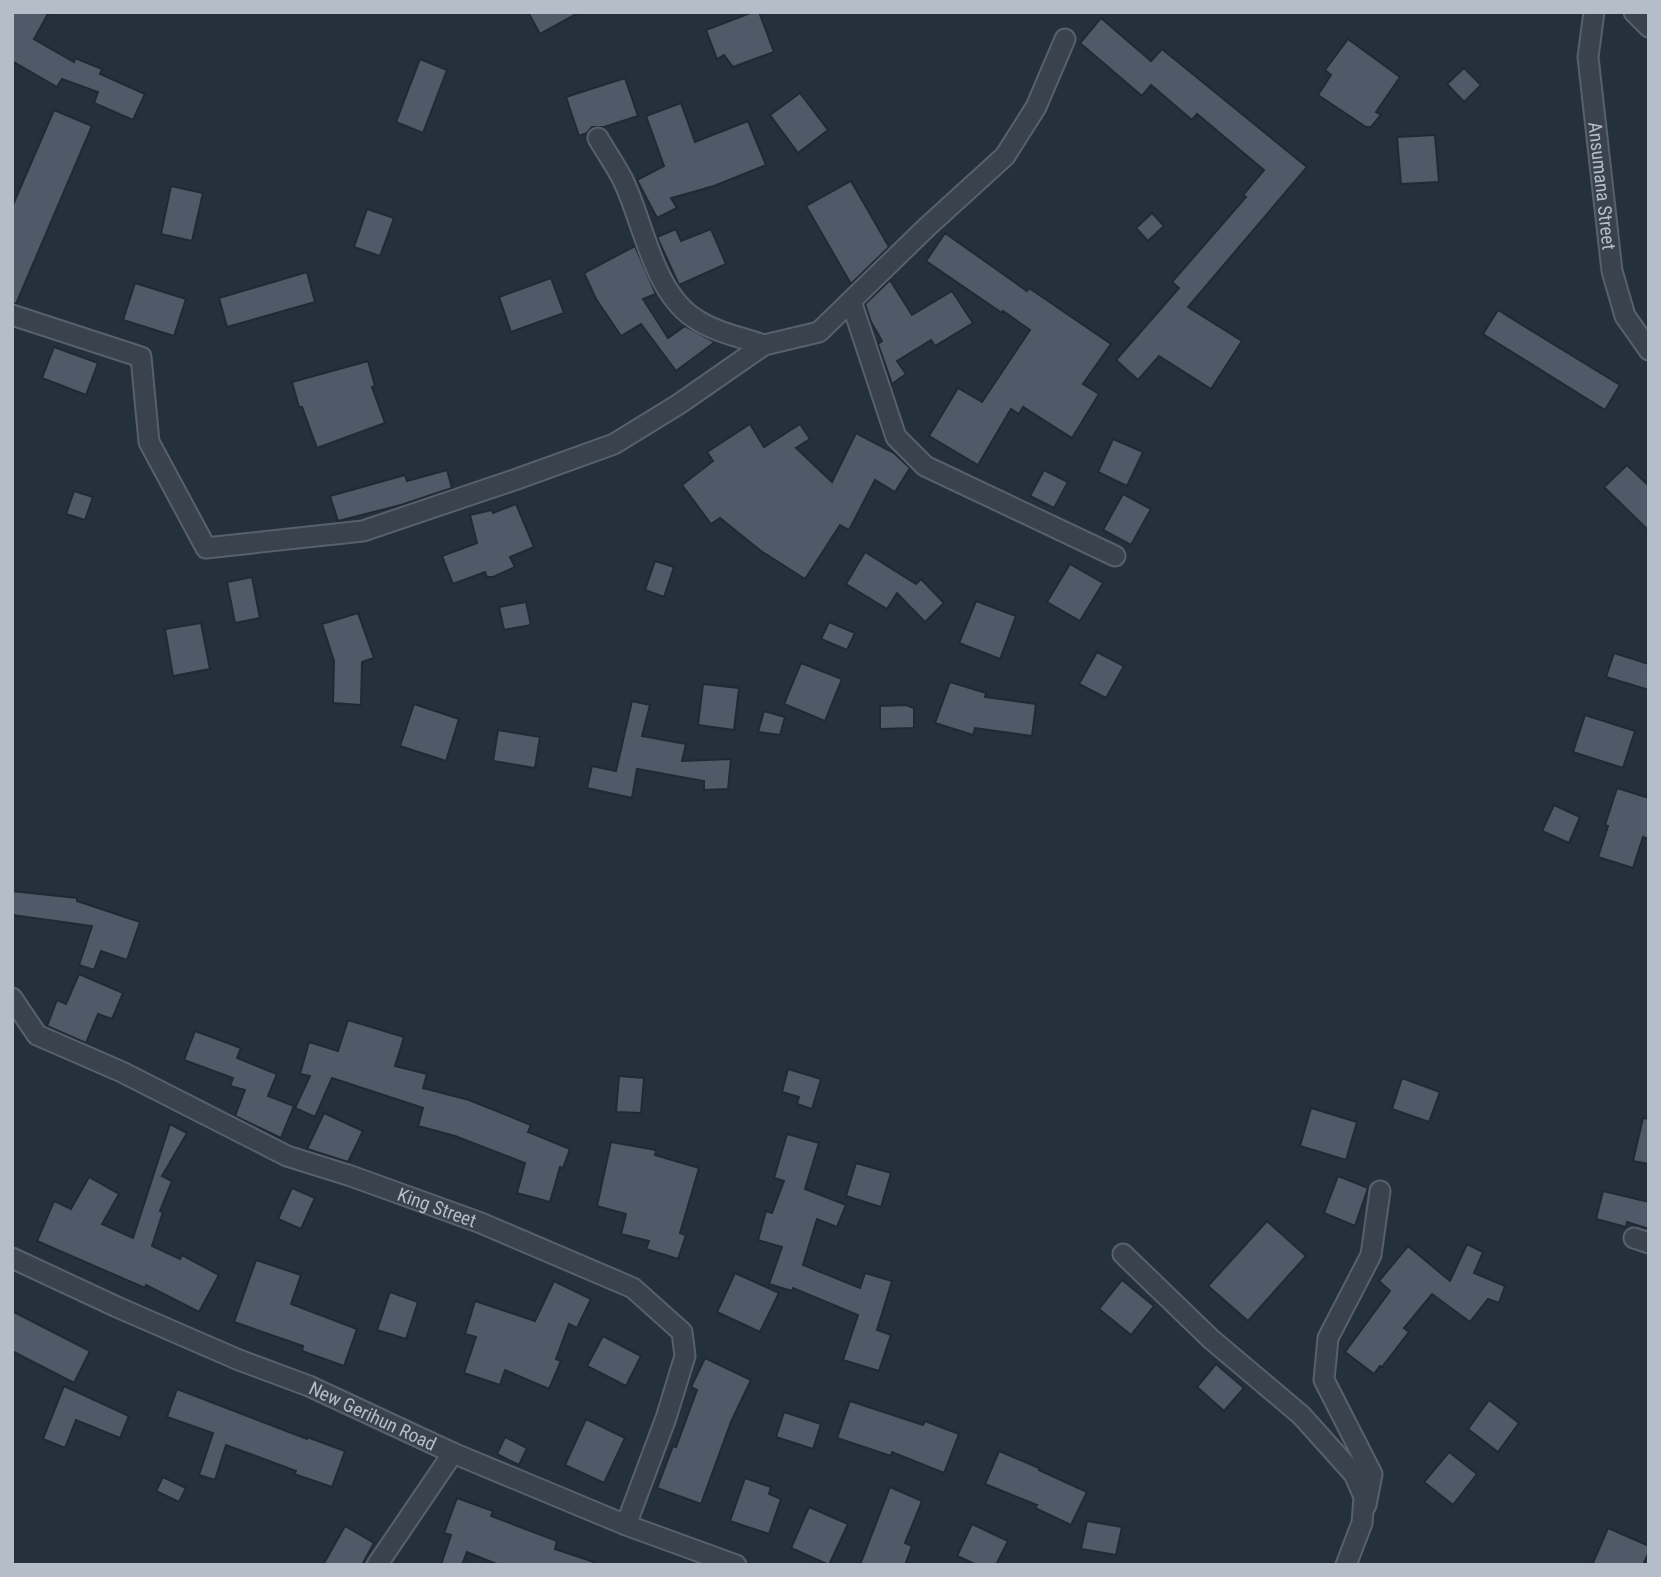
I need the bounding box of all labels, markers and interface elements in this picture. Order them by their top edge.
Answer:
street label: Ansumana Street [1584,121,1621,251]
street label: King Street [394,1182,480,1232]
street label: New Gerihun Road [306,1376,440,1455]

